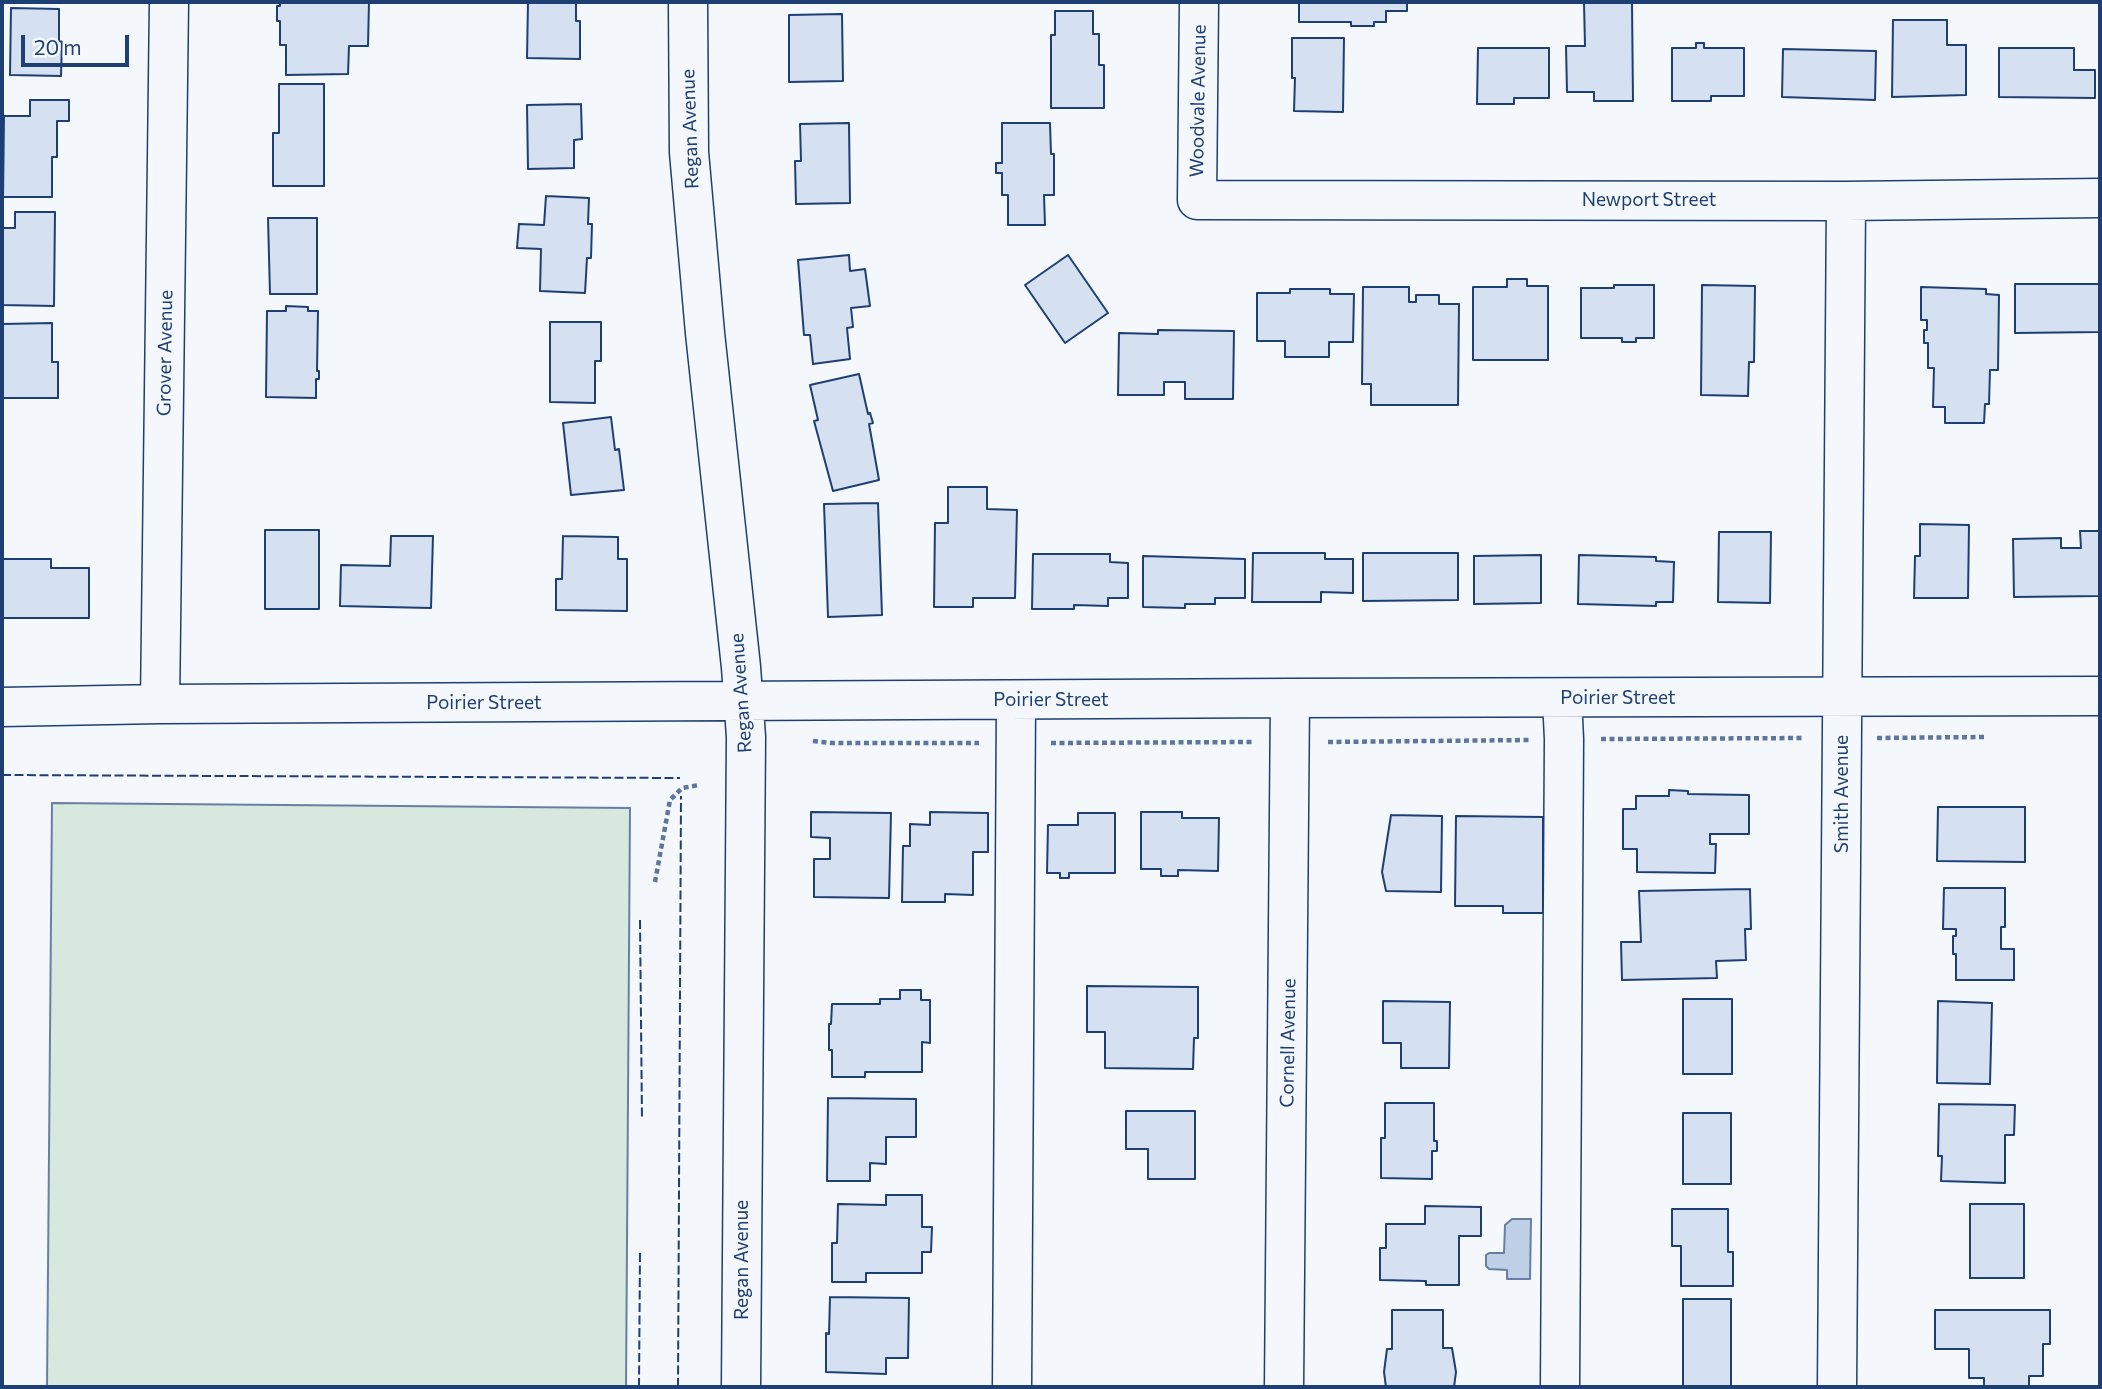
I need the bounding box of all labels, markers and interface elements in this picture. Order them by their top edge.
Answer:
scale bar [24,21,133,65]
street label: Woodvale Avenue [1185,24,1211,178]
text: 20 m [34,34,82,59]
street label: Regan Avenue [677,69,703,189]
street label: Newport Street [1582,189,1716,211]
street label: Grover Avenue [153,290,177,416]
street label: Regan Avenue [725,632,757,754]
street label: Poirier Street [1560,687,1676,709]
street label: Poirier Street [993,689,1109,711]
street label: Poirier Street [426,692,542,714]
street label: Smith Avenue [1831,735,1853,853]
street label: Cornell Avenue [1275,978,1301,1108]
street label: Regan Avenue [731,1200,753,1320]

